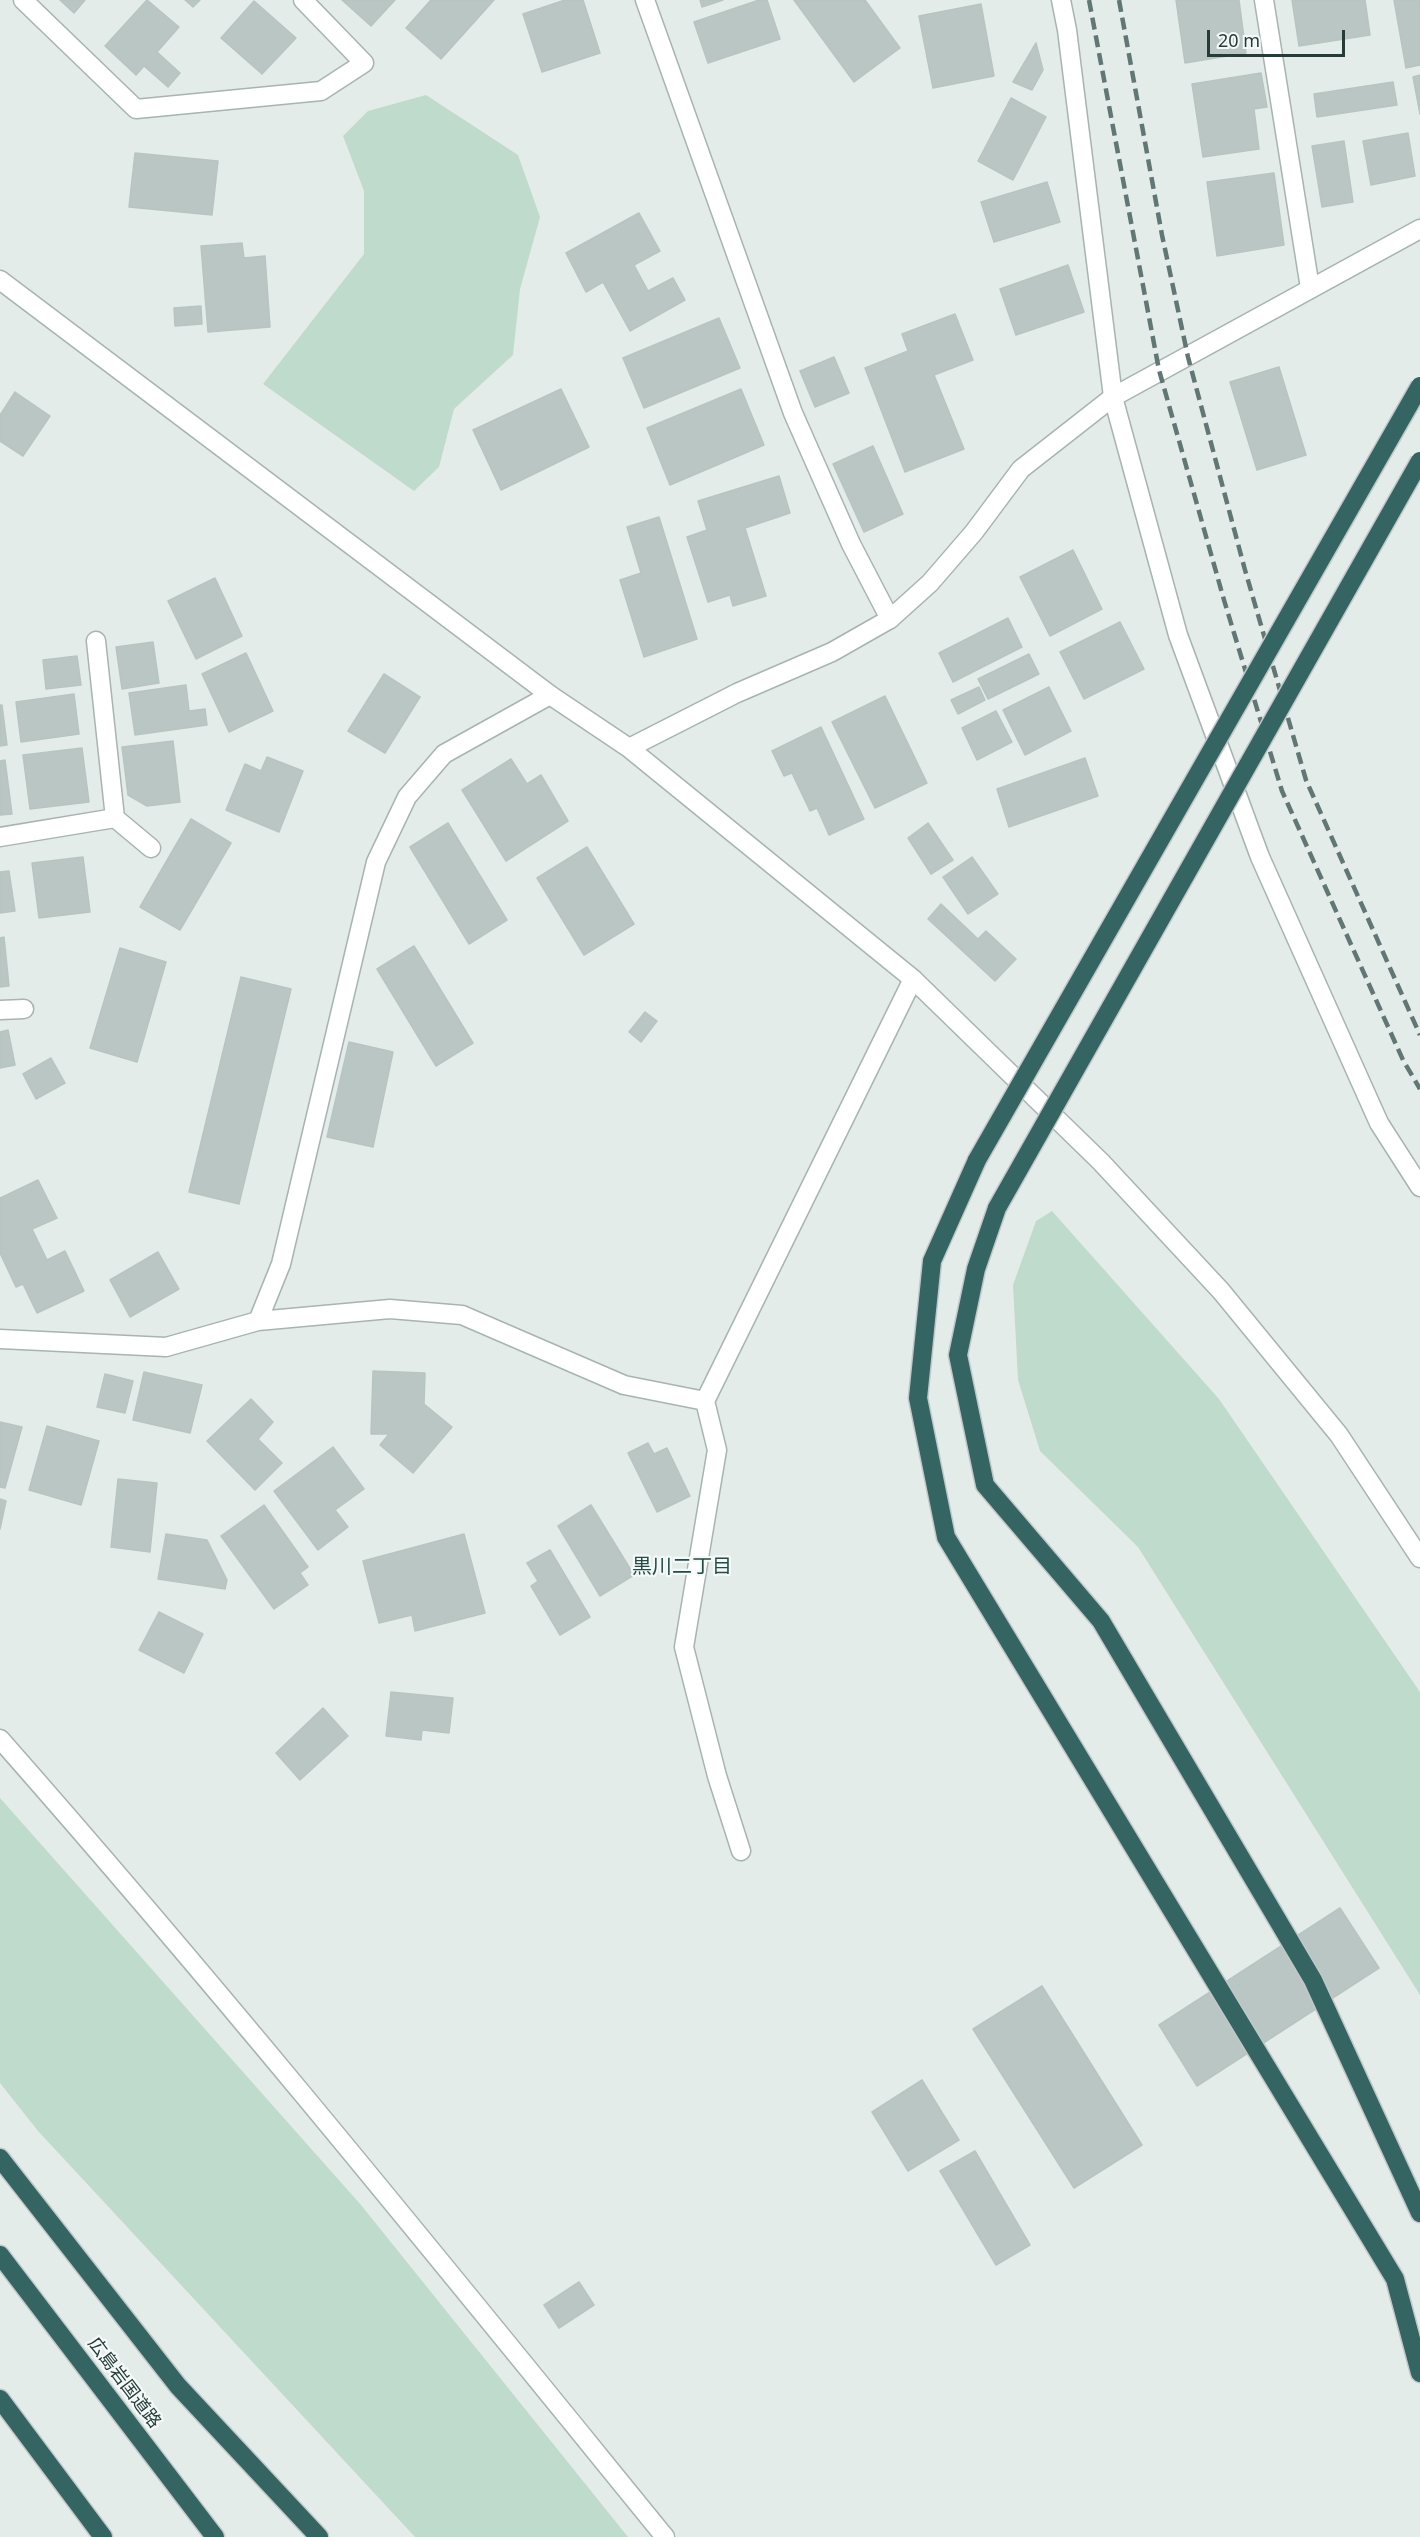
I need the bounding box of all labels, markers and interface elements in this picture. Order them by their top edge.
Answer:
scale bar [1210,18,1348,56]
text: 20 m [1218,28,1260,52]
district label: 黒川二丁目 [632,1555,732,1579]
street label: 広島岩国道路 [83,2333,165,2433]

